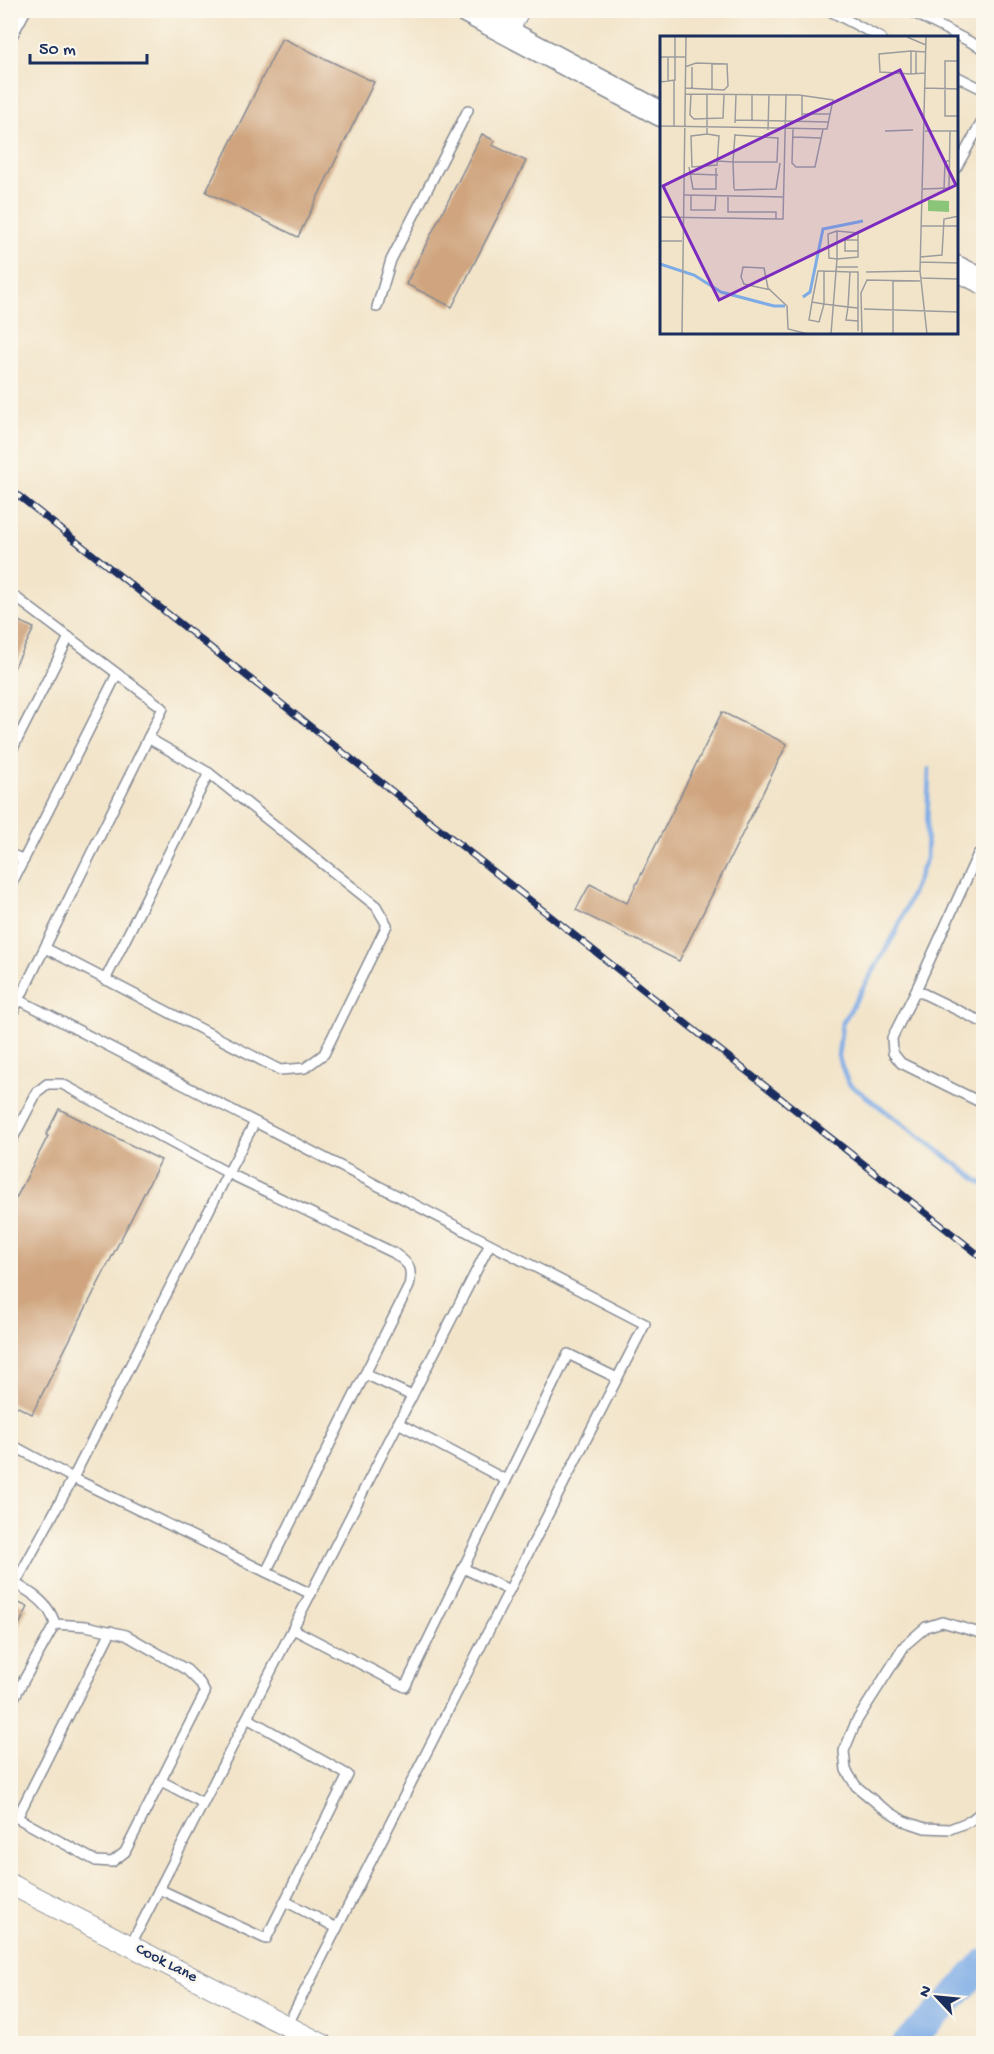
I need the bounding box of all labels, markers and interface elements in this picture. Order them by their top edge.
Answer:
scale bar [30,27,147,65]
inset map [660,36,958,334]
text: 50 m [39,40,76,61]
street label: Cook Lane [132,1940,201,1988]
north arrow [907,1967,967,2027]
text: N [916,1983,938,2001]

